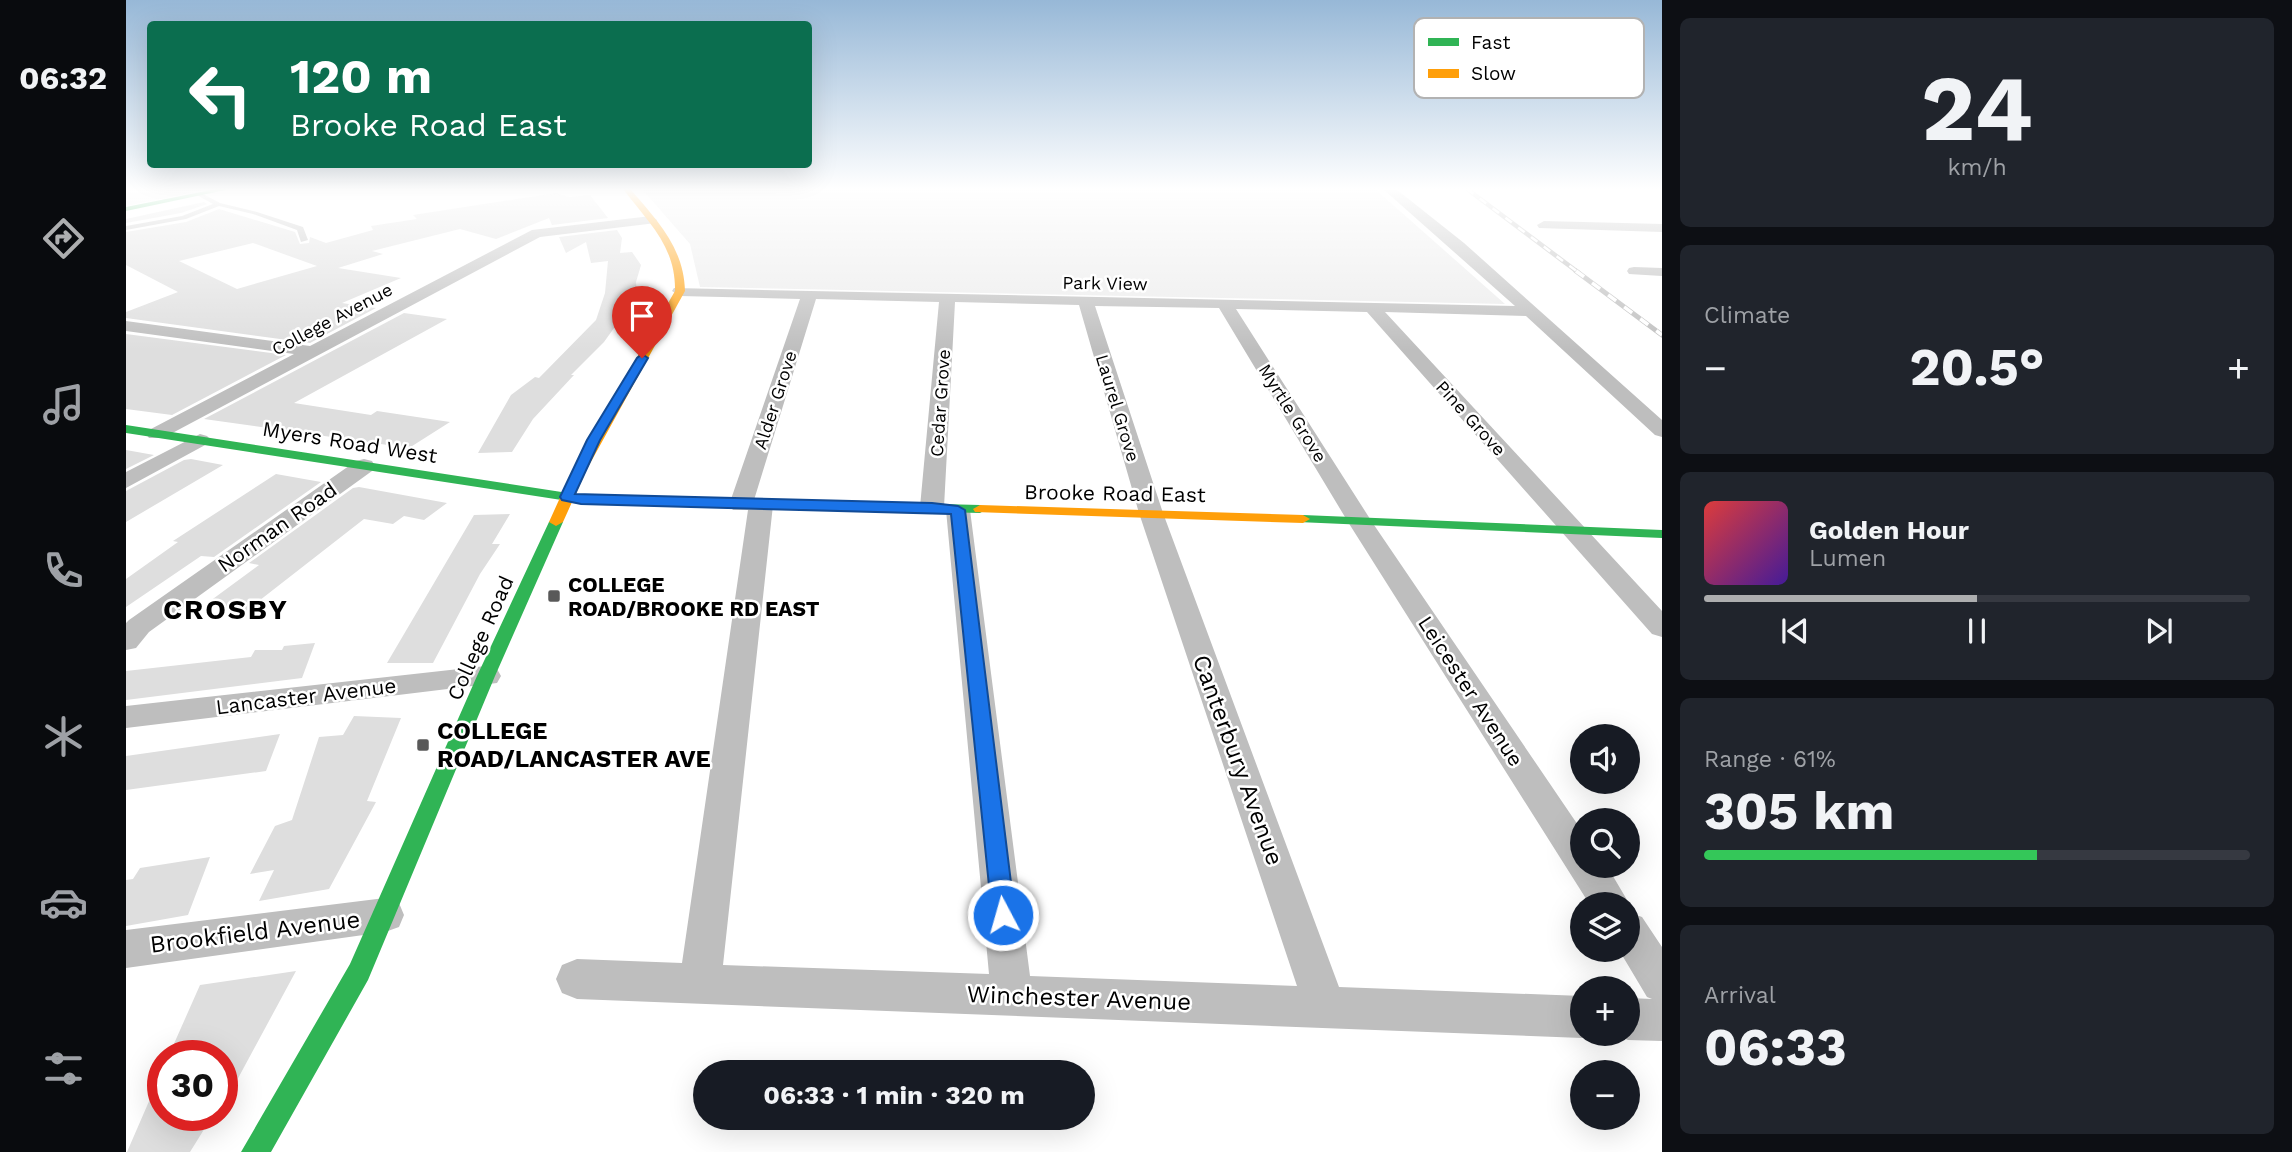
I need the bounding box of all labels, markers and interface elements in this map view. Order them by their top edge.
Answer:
legend [1414,18,1644,98]
text: Fast [1471,31,1510,54]
text: 120 m [290,47,432,105]
icon: left [175,49,266,140]
text: 24 [1921,55,2033,162]
text: 06:32 [19,59,107,97]
text: Slow [1471,62,1516,85]
text: Brooke Road East [290,106,567,144]
text: km/h [1947,154,2007,181]
icon: directions [39,214,88,263]
street label: Park View [1062,272,1148,294]
street label: College Avenue [268,278,396,360]
pin [612,286,672,358]
icon: arrive [623,297,661,335]
text: Climate [1704,302,1790,329]
text: 20.5° [1909,337,2045,398]
text: − [1704,346,1727,390]
text: + [2227,346,2250,390]
street label: Alder Grove [749,348,801,452]
street label: Cedar Grove [926,348,954,458]
street label: Laurel Grove [1092,352,1144,464]
street label: Myrtle Grove [1255,360,1331,466]
street label: Pine Grove [1432,376,1510,460]
icon: music [39,380,88,429]
street label: Myers Road West [261,416,439,468]
street label: Norman Road [213,477,341,577]
street label: Brooke Road East [1024,479,1206,507]
text: Golden Hour [1809,515,1969,545]
text: Lumen [1809,545,1886,572]
icon: phone [39,546,88,595]
street label: College Road [441,572,519,704]
place label: COLLEGE ROAD/BROOKE RD EAST [568,572,820,621]
marker: COLLEGE ROAD/BROOKE RD EAST [546,588,562,604]
district label: CROSBY [163,593,289,626]
street label: Leicester Avenue [1413,611,1529,771]
icon: previous [1776,612,1814,650]
icon: pause [1958,612,1996,650]
icon: next [2140,612,2178,650]
street label: Canterbury Avenue [1187,651,1289,869]
street label: Lancaster Avenue [214,673,398,719]
icon: climate [39,712,88,761]
place label: COLLEGE ROAD/LANCASTER AVE [437,717,711,773]
map controls [1570,724,1640,1130]
button: sound [1570,724,1640,794]
marker: COLLEGE ROAD/LANCASTER AVE [415,737,431,753]
text: Range · 61% [1704,746,1836,773]
text: 305 km [1704,781,1894,842]
button: search [1570,808,1640,878]
icon: car [39,878,88,927]
position arrow [966,878,1040,952]
button: layers [1570,892,1640,962]
street label: Brookfield Avenue [148,905,362,959]
button: + [1570,976,1640,1046]
street label: Winchester Avenue [966,980,1192,1016]
text: Arrival [1704,982,1776,1009]
text: 06:33 [1704,1017,1847,1078]
speed limit sign: 30 [147,1040,238,1131]
icon: filters [39,1044,88,1093]
button: − [1570,1060,1640,1130]
text: 06:33 · 1 min · 320 m [763,1080,1025,1110]

